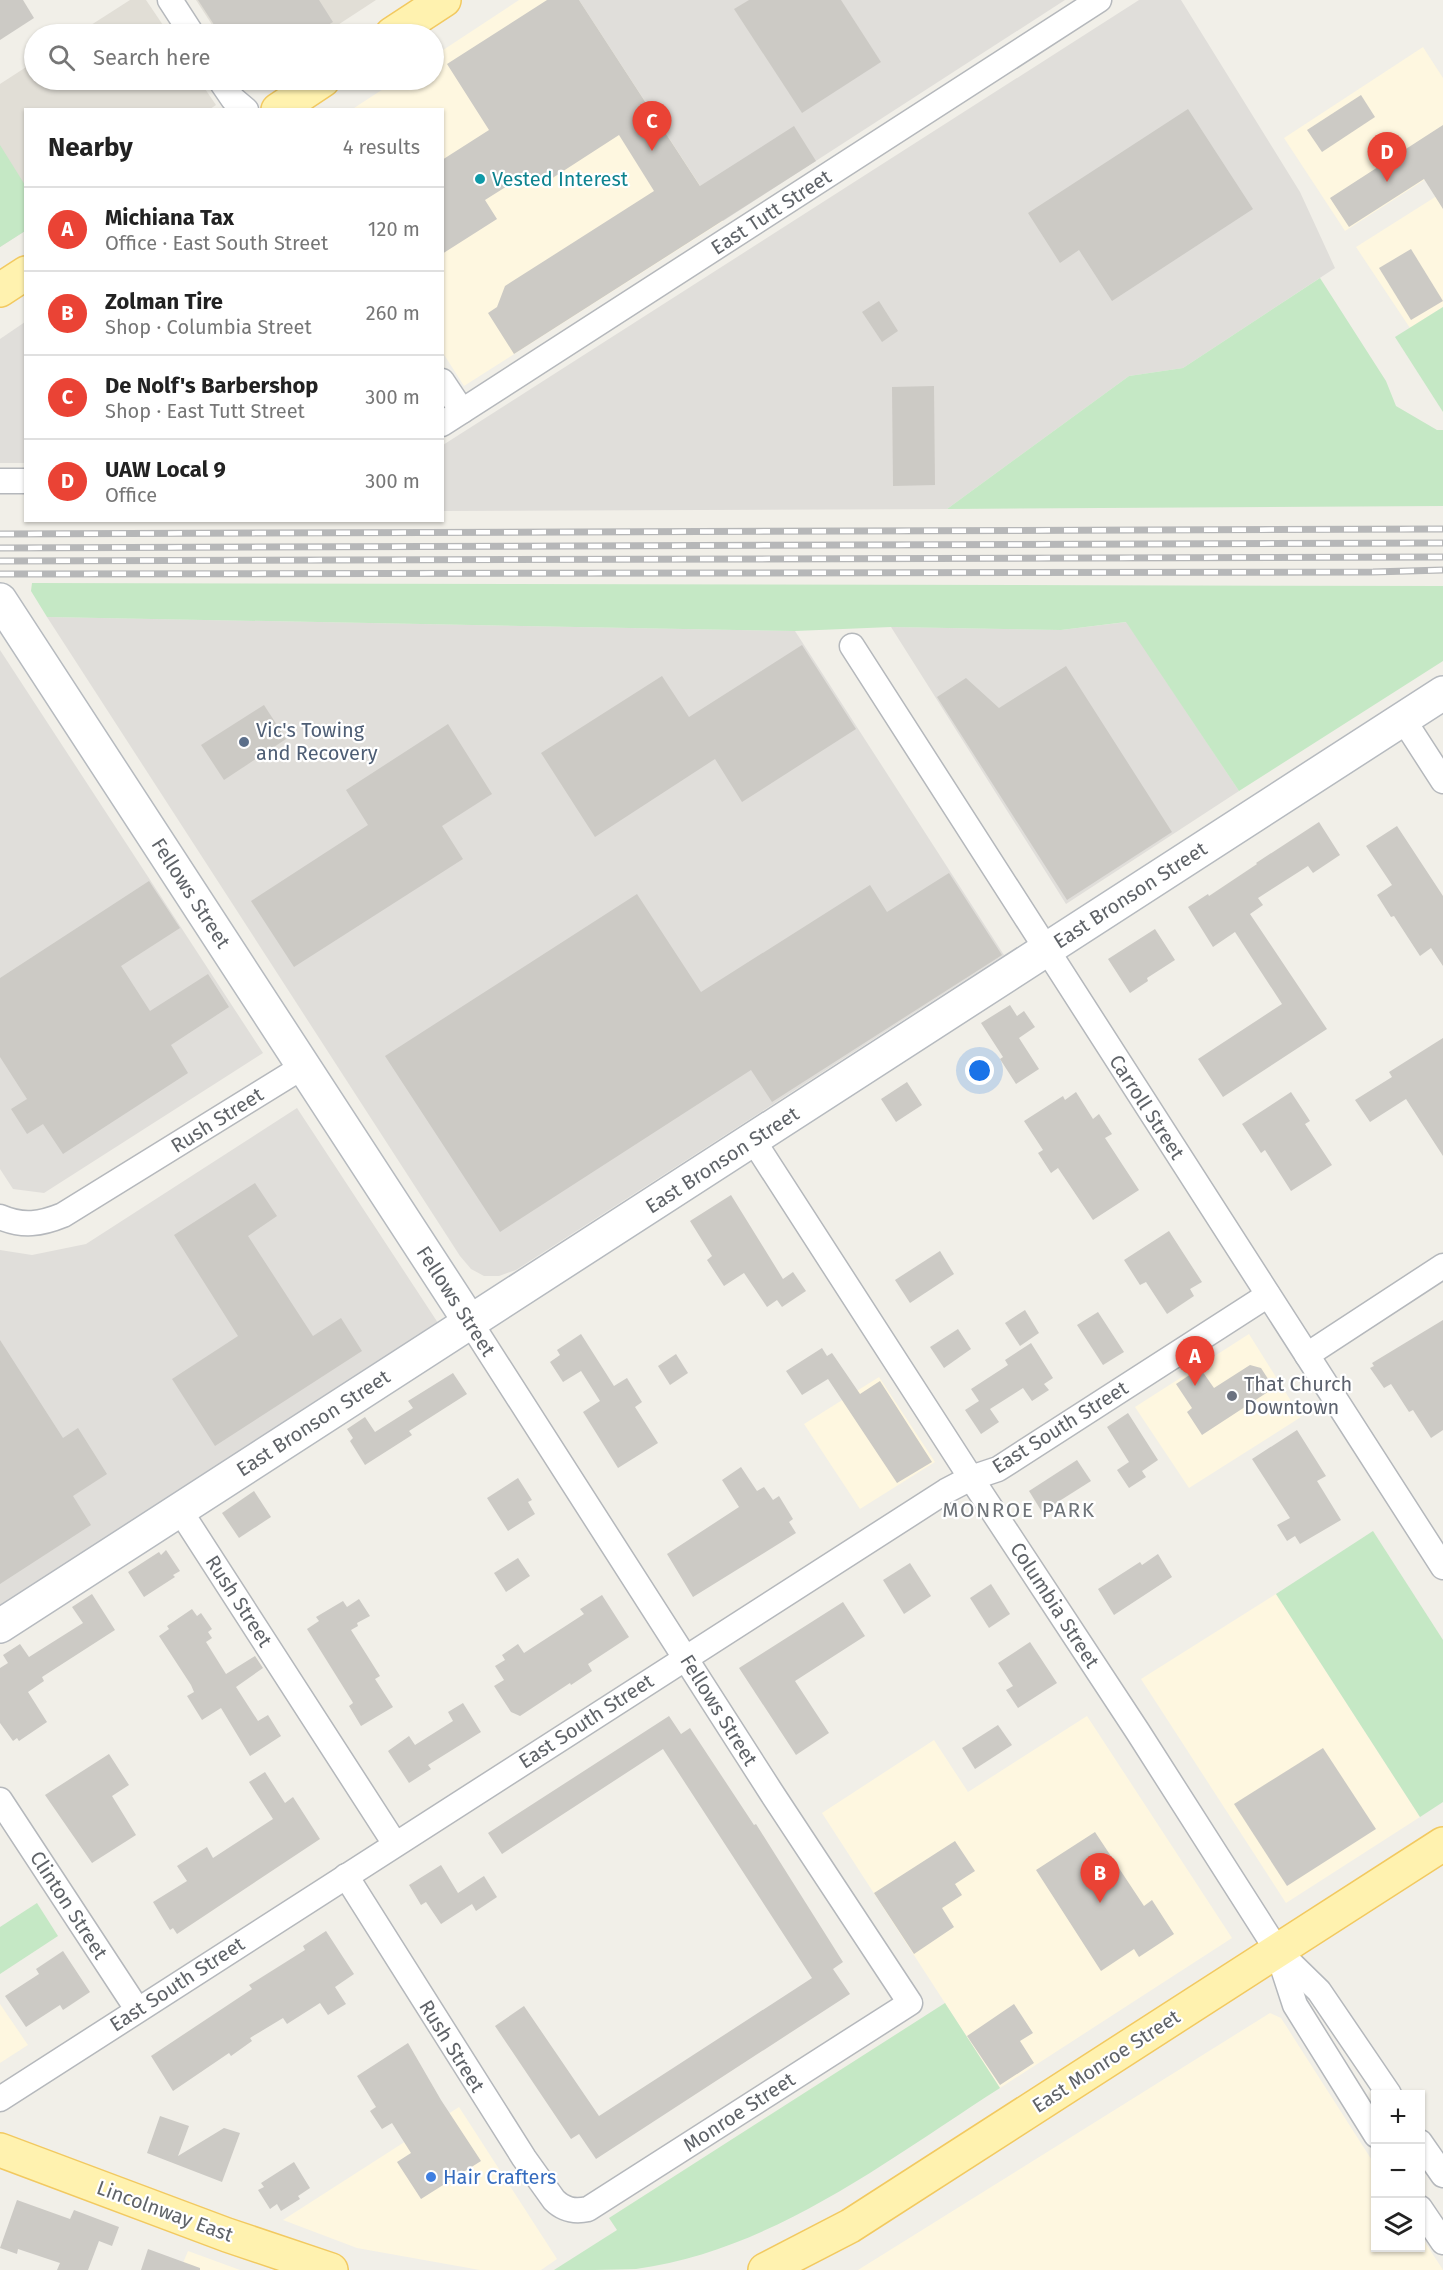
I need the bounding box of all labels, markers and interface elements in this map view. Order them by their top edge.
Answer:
search box [24,24,444,90]
icon: search [45,41,78,74]
text: Search here [93,44,211,71]
pin: C [632,102,672,151]
text: Nearby [48,132,133,163]
pin: D [1368,132,1406,182]
text: 4 results [343,135,420,159]
street label: East Tutt Street [707,164,836,260]
place label: Vested Interest [492,167,629,191]
marker: Vested Interest [473,172,487,186]
text: Michiana Tax [105,204,234,231]
text: A [62,217,73,241]
text: 120 m [368,217,420,241]
text: Office · East South Street [105,231,328,255]
text: Zolman Tire [105,288,223,315]
text: B [61,301,74,325]
text: 260 m [366,301,420,325]
text: Shop · Columbia Street [105,315,312,339]
text: De Nolf's Barbershop [105,372,318,399]
text: C [62,385,73,409]
text: 300 m [365,385,420,409]
text: Shop · East Tutt Street [105,399,305,423]
text: UAW Local 9 [105,456,226,483]
text: D [61,469,74,493]
text: 300 m [365,469,420,493]
text: Office [105,483,157,507]
place label: Vic's Towing and Recovery [256,718,378,765]
marker: Vic's Towing and Recovery [237,735,251,749]
street label: Fellows Street [146,833,236,953]
street label: East Bronson Street [1049,836,1212,954]
street label: Carroll Street [1104,1050,1190,1164]
your location [965,1056,994,1085]
street label: Rush Street [166,1082,268,1158]
street label: East Bronson Street [641,1101,804,1219]
street label: Fellows Street [411,1241,501,1361]
pin: A [1176,1336,1214,1386]
street label: East Bronson Street [232,1364,395,1482]
place label: That Church Downtown [1244,1372,1352,1419]
street label: East South Street [988,1375,1133,1478]
marker: That Church Downtown [1225,1389,1239,1403]
district label: MONROE PARK [942,1497,1096,1523]
street label: Columbia Street [1005,1538,1105,1673]
street label: Rush Street [201,1551,278,1652]
street label: Fellows Street [675,1650,763,1771]
street label: East South Street [514,1668,658,1773]
street label: Clinton Street [25,1846,113,1964]
pin: B [1080,1854,1120,1903]
street label: East South Street [105,1931,249,2036]
street label: Rush Street [414,1995,490,2097]
street label: East Monroe Street [1028,2004,1185,2118]
street label: Monroe Street [679,2067,800,2157]
map controls [1371,2090,1425,2252]
button: + [1371,2090,1425,2144]
button: − [1371,2144,1425,2198]
place label: Hair Crafters [443,2165,556,2189]
marker: Hair Crafters [424,2170,438,2184]
street label: Lincolnway East [94,2175,237,2247]
button: layers [1371,2198,1425,2252]

